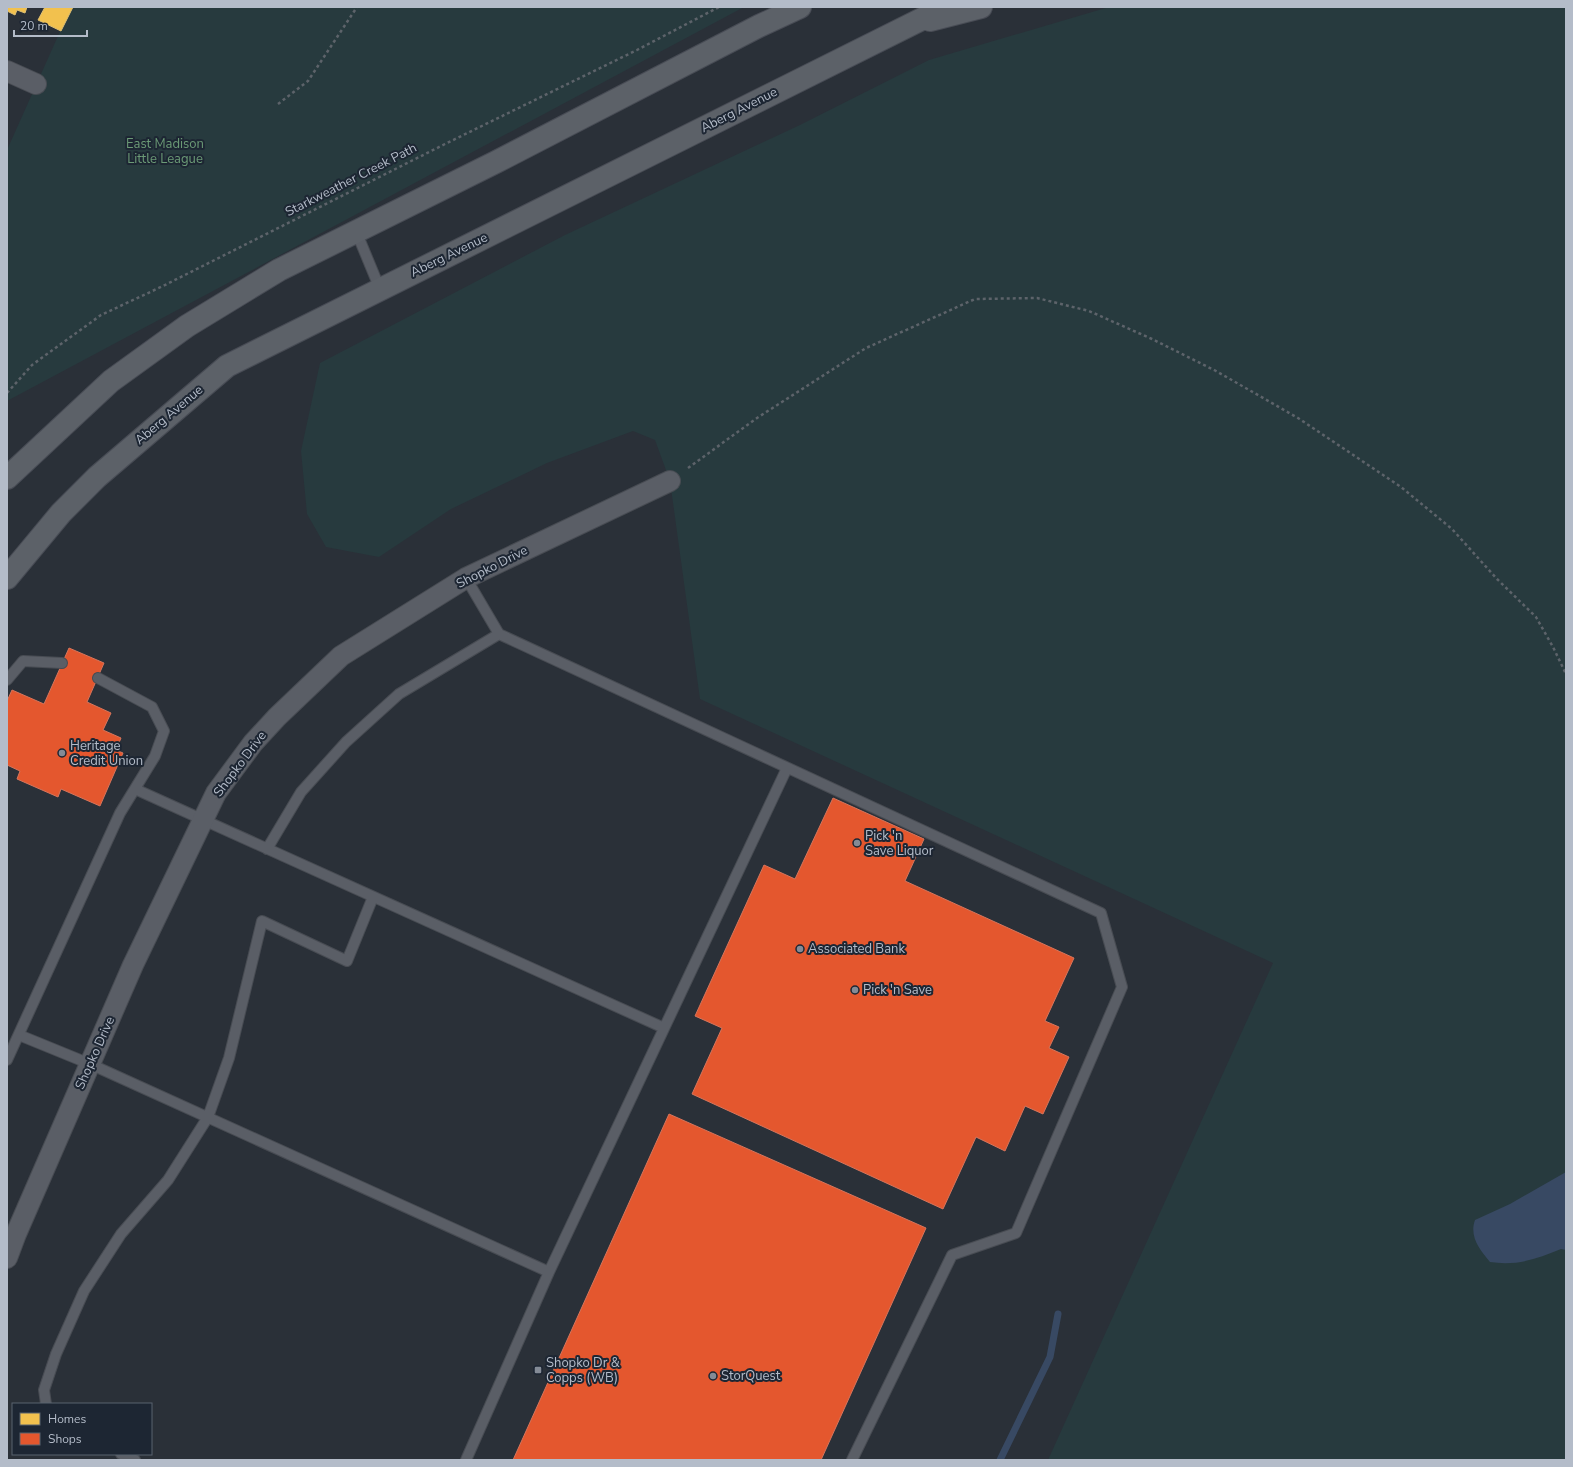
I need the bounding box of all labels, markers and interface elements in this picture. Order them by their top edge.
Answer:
scale bar [14,12,87,38]
text: 20 m [20,18,48,34]
street label: Aberg Avenue [698,83,780,137]
park label: East Madison Little League [126,135,204,168]
street label: Starkweather Creek Path [282,139,420,221]
street label: Aberg Avenue [407,229,491,281]
street label: Aberg Avenue [131,381,207,449]
street label: Shopko Drive [453,541,531,593]
street label: Shopko Drive [209,727,271,801]
place label: Heritage Credit Union [70,737,143,770]
marker: Heritage Credit Union [57,748,67,758]
place label: Pick 'n Save Liquor [865,827,934,860]
marker: Pick 'n Save Liquor [852,838,862,848]
place label: Associated Bank [808,940,905,958]
marker: Associated Bank [795,944,805,954]
place label: Pick 'n Save [863,981,932,999]
marker: Pick 'n Save [850,985,860,995]
street label: Shopko Drive [71,1014,119,1092]
place label: Shopko Dr & Copps (WB) [546,1354,620,1387]
marker: Shopko Dr & Copps (WB) [533,1365,543,1375]
place label: StorQuest [721,1367,781,1385]
marker: StorQuest [708,1371,718,1381]
legend [12,1403,152,1455]
text: Homes [48,1411,86,1427]
text: Shops [48,1431,82,1447]

